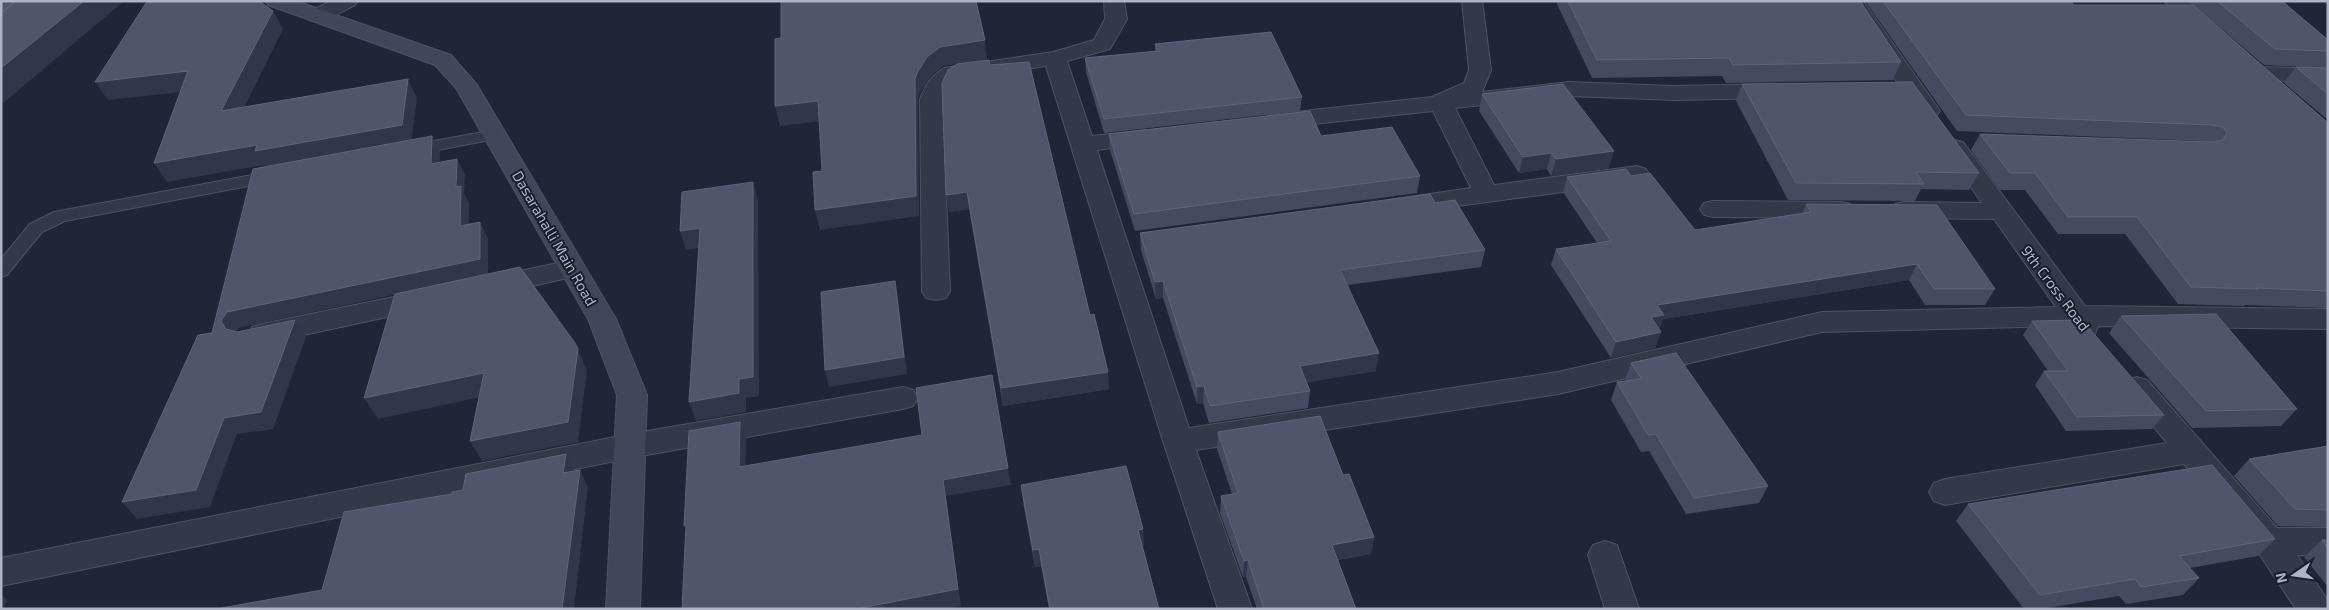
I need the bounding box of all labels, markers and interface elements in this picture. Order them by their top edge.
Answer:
street label: Dasarahalli Main Road [509,167,601,309]
street label: 9th Cross Road [2018,242,2094,334]
north arrow [2269,550,2319,600]
text: N [2271,571,2290,585]

